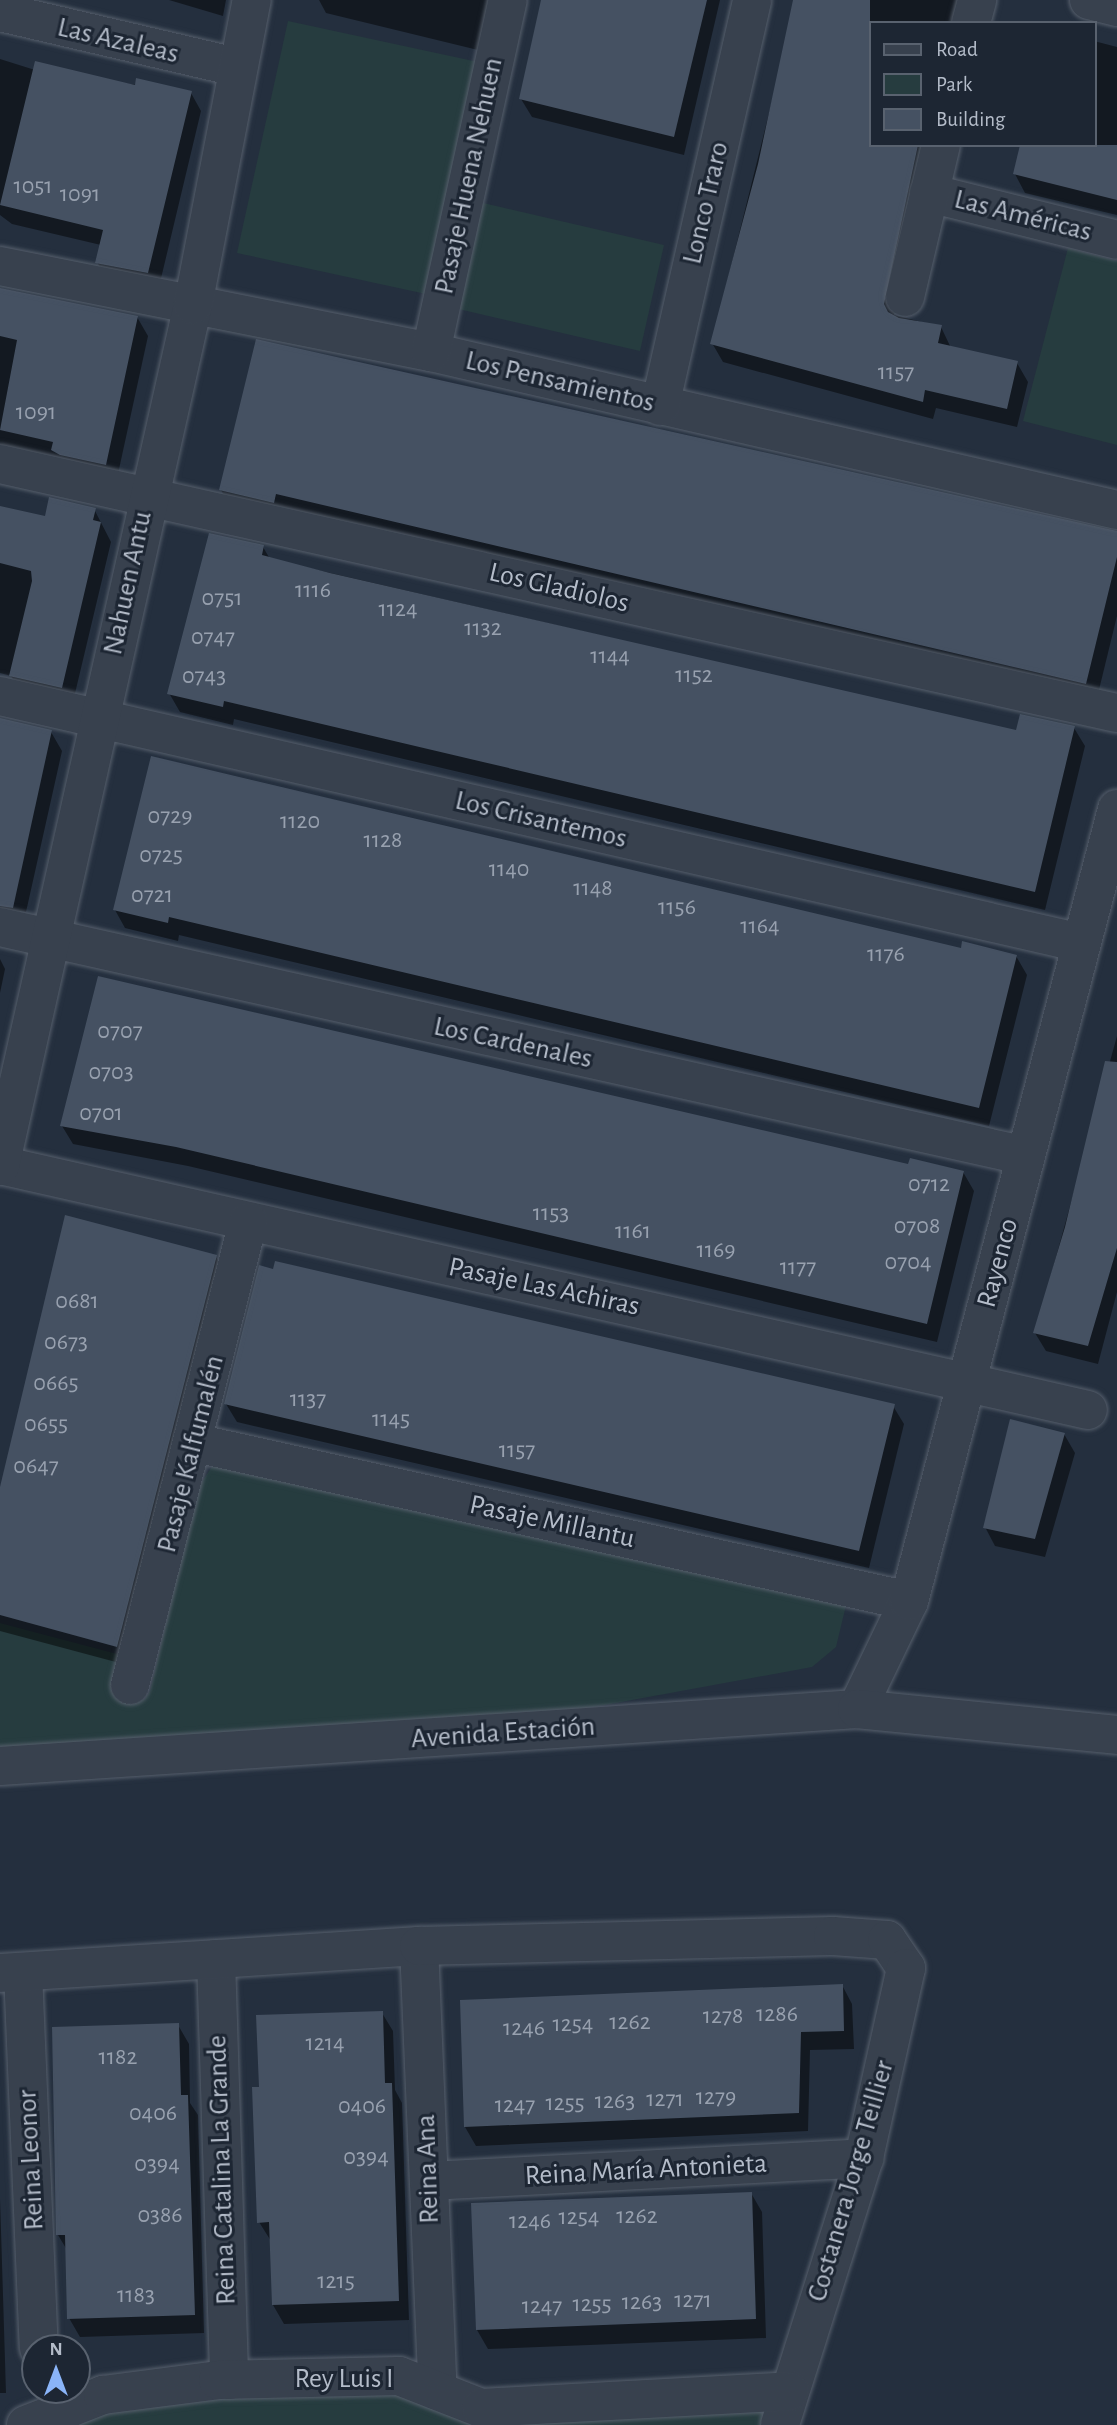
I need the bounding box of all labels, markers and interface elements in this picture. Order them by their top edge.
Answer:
street label: Las Azaleas [54,11,182,71]
legend [869,21,1096,147]
text: Road [936,39,978,60]
street label: Pasaje Huena Nehuen [428,55,510,297]
text: Park [936,74,972,95]
text: Building [936,109,1005,130]
street label: Lonco Traro [676,139,736,267]
house number: 1051 [13,173,53,201]
house number: 1091 [60,181,100,209]
street label: Las Américas [951,183,1095,249]
street label: Los Pensamientos [462,344,658,420]
house number: 1157 [878,359,914,387]
house number: 1091 [16,399,56,427]
street label: Nahuen Antu [96,508,160,658]
street label: Los Gladiolos [486,556,632,620]
house number: 1116 [295,577,331,605]
house number: 0751 [202,585,242,613]
house number: 1124 [379,596,417,624]
house number: 1132 [464,615,502,643]
house number: 0747 [191,624,235,652]
house number: 1144 [590,643,630,671]
house number: 1152 [675,662,713,690]
house number: 0743 [182,663,226,691]
street label: Los Crisantemos [452,784,630,856]
house number: 0729 [148,803,192,831]
house number: 1120 [280,808,320,836]
house number: 1128 [364,827,402,855]
house number: 0725 [139,842,183,870]
house number: 1140 [489,856,529,884]
house number: 1148 [573,875,613,903]
house number: 0721 [131,882,173,910]
house number: 1156 [658,894,696,922]
house number: 1164 [740,913,780,941]
house number: 1176 [867,941,905,969]
street label: Los Cardenales [431,1010,595,1076]
house number: 0707 [97,1018,143,1046]
house number: 0703 [88,1059,134,1087]
house number: 0701 [79,1100,123,1128]
house number: 0712 [908,1171,950,1199]
house number: 1153 [533,1200,569,1228]
house number: 0708 [894,1213,940,1241]
street label: Rayenco [970,1215,1026,1311]
house number: 1161 [615,1218,651,1246]
house number: 1169 [696,1237,736,1265]
house number: 0704 [885,1249,931,1277]
street label: Pasaje Las Achiras [445,1250,643,1324]
house number: 1177 [780,1254,816,1282]
house number: 0681 [55,1288,99,1316]
house number: 0673 [44,1329,88,1357]
street label: Pasaje Kalfumalén [150,1352,232,1556]
house number: 0665 [33,1370,79,1398]
house number: 1137 [290,1386,326,1414]
house number: 1145 [372,1406,410,1434]
house number: 0655 [24,1411,68,1439]
house number: 1157 [499,1437,535,1465]
house number: 0647 [13,1453,59,1481]
street label: Pasaje Millantu [466,1488,638,1556]
street label: Avenida Estación [410,1710,596,1756]
house number: 1286 [756,2001,798,2029]
house number: 1278 [703,2003,743,2031]
house number: 1262 [609,2009,651,2037]
house number: 1254 [553,2011,593,2039]
house number: 1246 [503,2015,545,2043]
house number: 1214 [306,2030,344,2058]
street label: Reina Catalina La Grande [200,2034,244,2306]
house number: 1182 [99,2044,137,2072]
street label: Costanera Jorge Teillier [800,2057,902,2305]
house number: 1279 [696,2084,736,2112]
house number: 1271 [646,2086,684,2114]
house number: 1263 [595,2088,635,2116]
street label: Reina Leonor [11,2089,51,2231]
house number: 1255 [545,2090,585,2118]
house number: 1247 [495,2092,535,2120]
house number: 0406 [338,2093,386,2121]
house number: 0406 [129,2100,177,2128]
street label: Reina Ana [409,2114,447,2224]
house number: 0394 [343,2144,389,2172]
street label: Reina María Antonieta [524,2147,768,2193]
house number: 0394 [134,2151,180,2179]
house number: 0386 [137,2202,183,2230]
house number: 1262 [616,2203,658,2231]
house number: 1254 [559,2204,599,2232]
house number: 1246 [509,2208,551,2236]
house number: 1215 [317,2268,355,2296]
house number: 1183 [117,2282,155,2310]
house number: 1271 [674,2287,712,2315]
house number: 1263 [622,2289,662,2317]
house number: 1255 [572,2291,612,2319]
house number: 1247 [522,2293,562,2321]
north arrow [21,2334,91,2404]
text: N [49,2340,63,2359]
street label: Rey Luis I [294,2362,394,2396]

